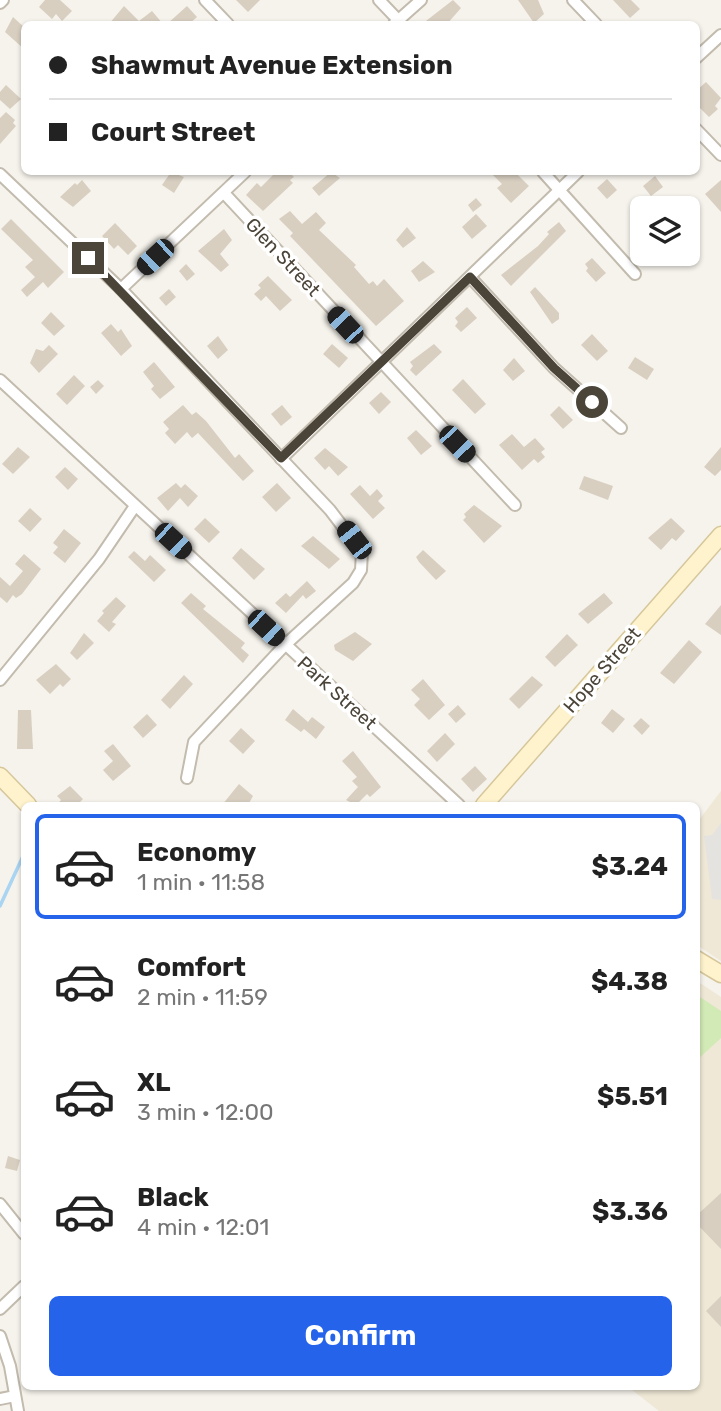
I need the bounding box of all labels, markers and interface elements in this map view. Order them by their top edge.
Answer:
text: Shawmut Avenue Extension [91,50,453,81]
text: Court Street [91,117,255,148]
map controls [630,196,700,266]
button: layers [630,196,700,266]
street label: Glen Street [241,213,326,302]
car [133,235,178,279]
route end [72,242,104,274]
car [323,302,368,348]
route start [576,386,608,418]
car [435,422,480,466]
car [333,517,376,563]
car [151,519,196,563]
car [244,606,289,650]
street label: Hope Street [559,622,646,718]
street label: Park Street [293,651,382,735]
icon: car [53,835,116,898]
text: Economy [137,837,256,868]
text: $3.24 [592,851,668,882]
text: 1 min · 11:58 [137,868,265,896]
icon: car [53,950,116,1013]
text: Comfort [137,952,246,983]
text: $4.38 [591,966,668,997]
text: 2 min · 11:59 [137,983,268,1011]
icon: car [53,1065,116,1128]
text: XL [137,1067,170,1098]
text: $5.51 [597,1081,668,1112]
text: 3 min · 12:00 [137,1098,274,1126]
icon: car [53,1180,116,1243]
text: Black [137,1182,209,1213]
text: $3.36 [592,1196,668,1227]
text: 4 min · 12:01 [137,1213,269,1241]
button: Confirm [49,1296,672,1376]

